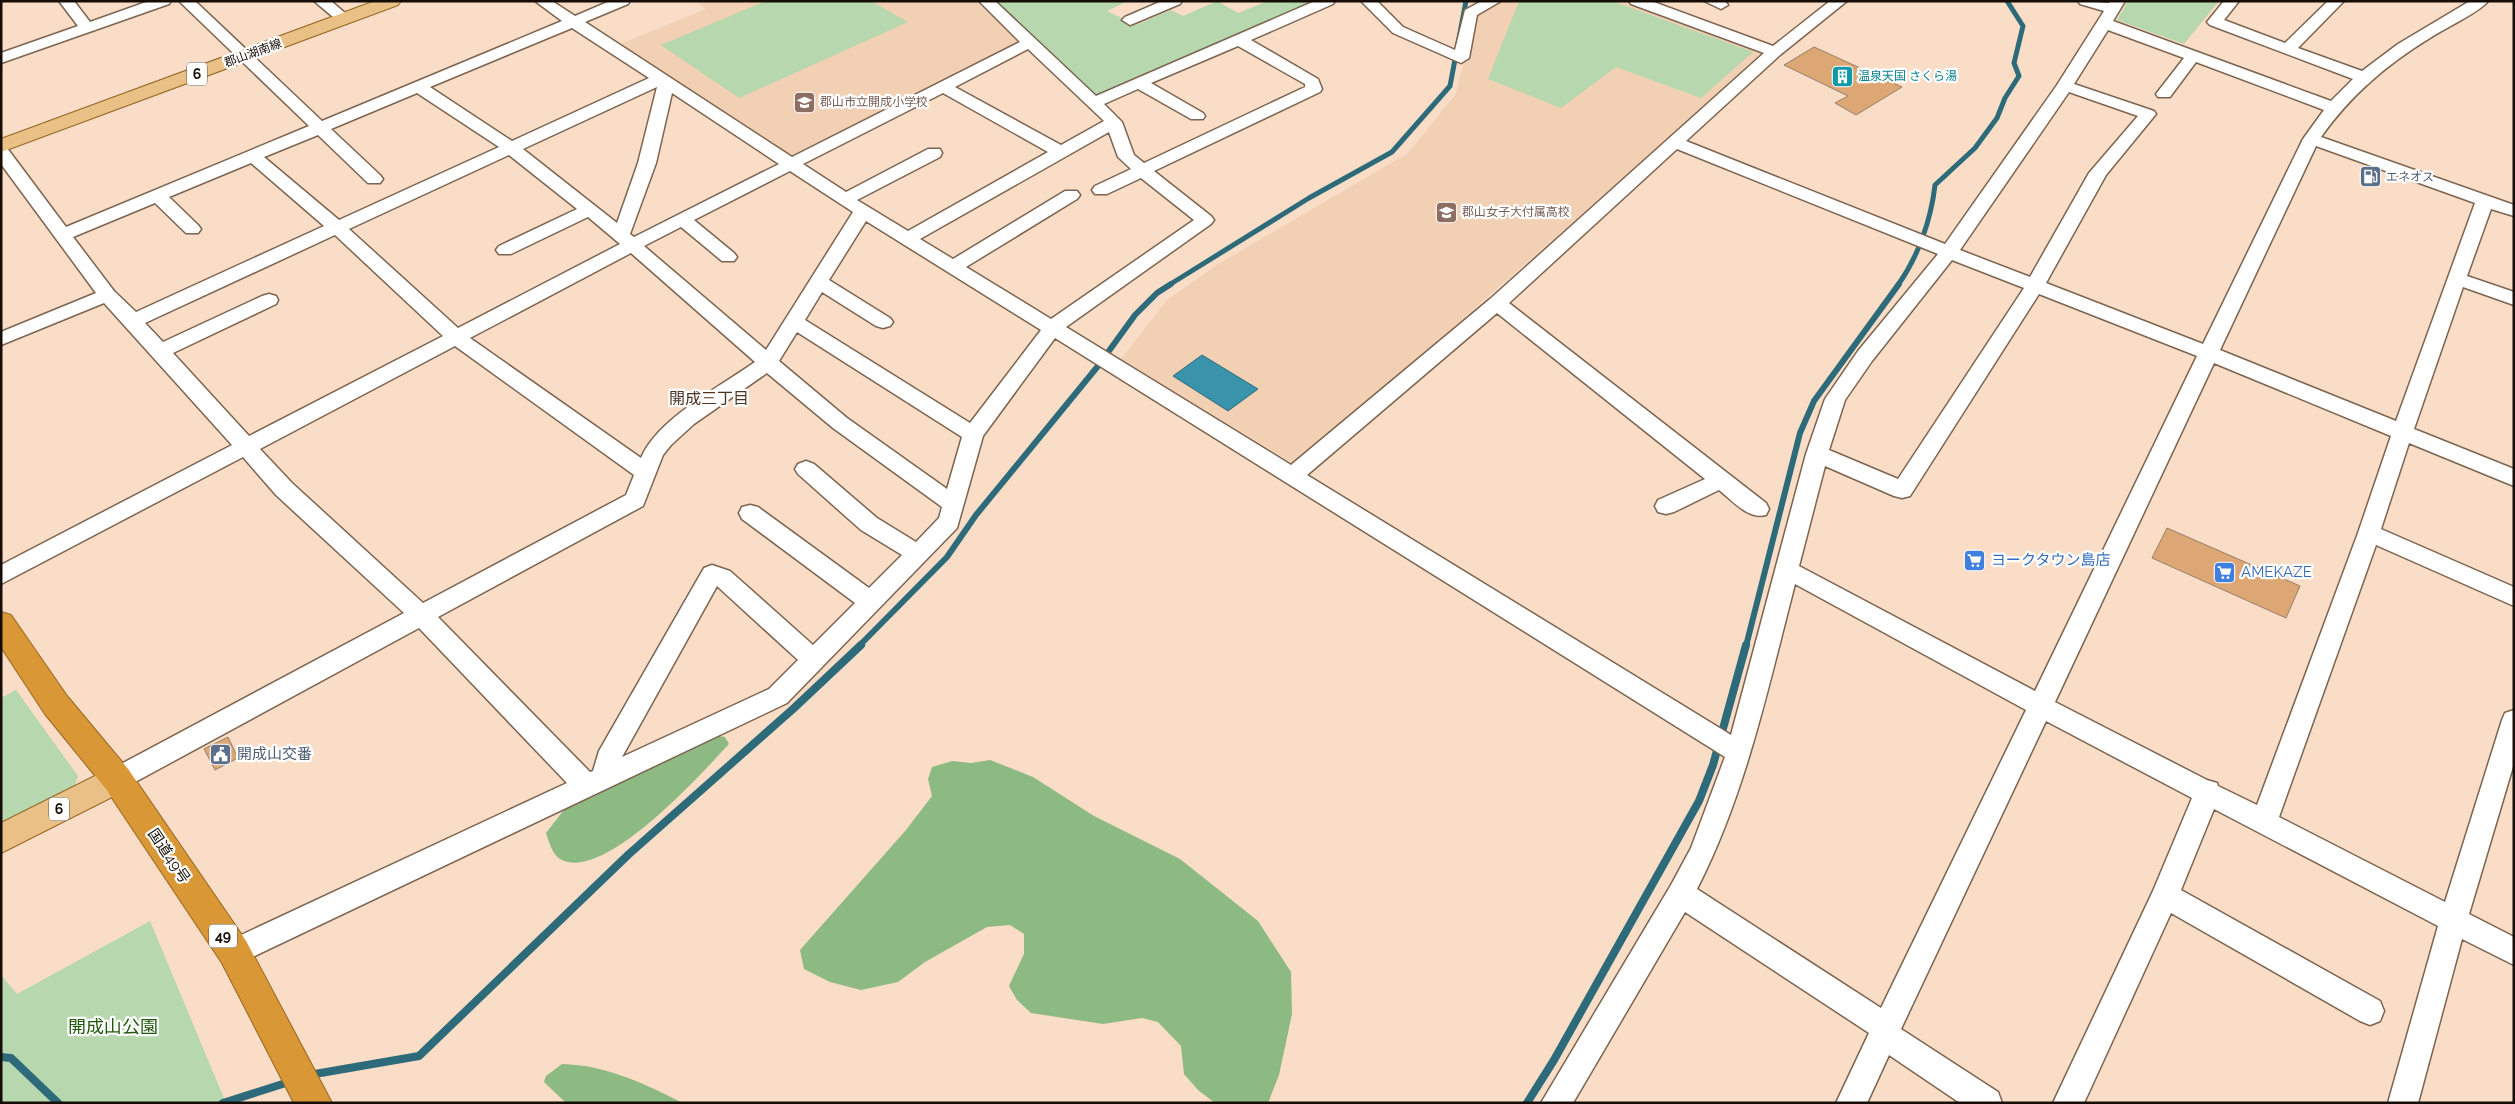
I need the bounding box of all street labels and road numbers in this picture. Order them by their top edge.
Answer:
street label: 郡山湖南線 [222,36,284,70]
road number: 6 [187,62,207,86]
road number: 6 [49,798,69,821]
street label: 国道49号 [144,825,194,887]
road number: 49 [209,924,237,948]

